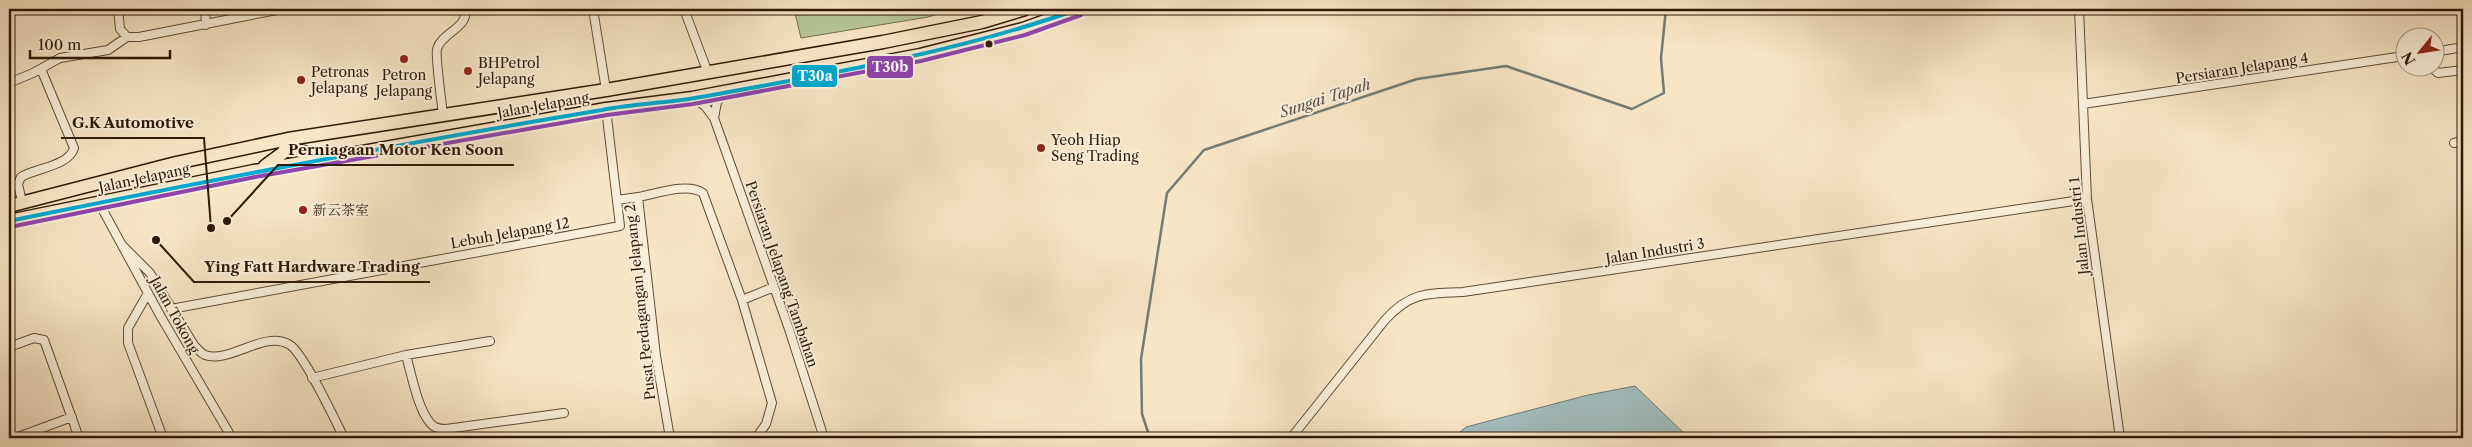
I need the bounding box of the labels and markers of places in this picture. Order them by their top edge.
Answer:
unlabelled marker [984,39,994,49]
marker: Petron Jelapang [398,53,410,65]
place label: BHPetrol Jelapang [476,54,540,88]
place label: Petronas Jelapang [309,63,369,97]
marker: BHPetrol Jelapang [462,65,474,77]
place label: Petron Jelapang [374,66,433,100]
marker: Petronas Jelapang [295,74,307,86]
callout: G.K Automotive [61,108,204,138]
place label: Yeoh Hiap Seng Trading [1050,131,1139,165]
callout: Perniagaan Motor Ken Soon [278,135,514,165]
marker: Yeoh Hiap Seng Trading [1035,142,1047,154]
place label: 新云茶室 [313,201,369,219]
marker: 新云茶室 [297,204,309,216]
callout: Ying Fatt Hardware Trading [194,252,430,282]

